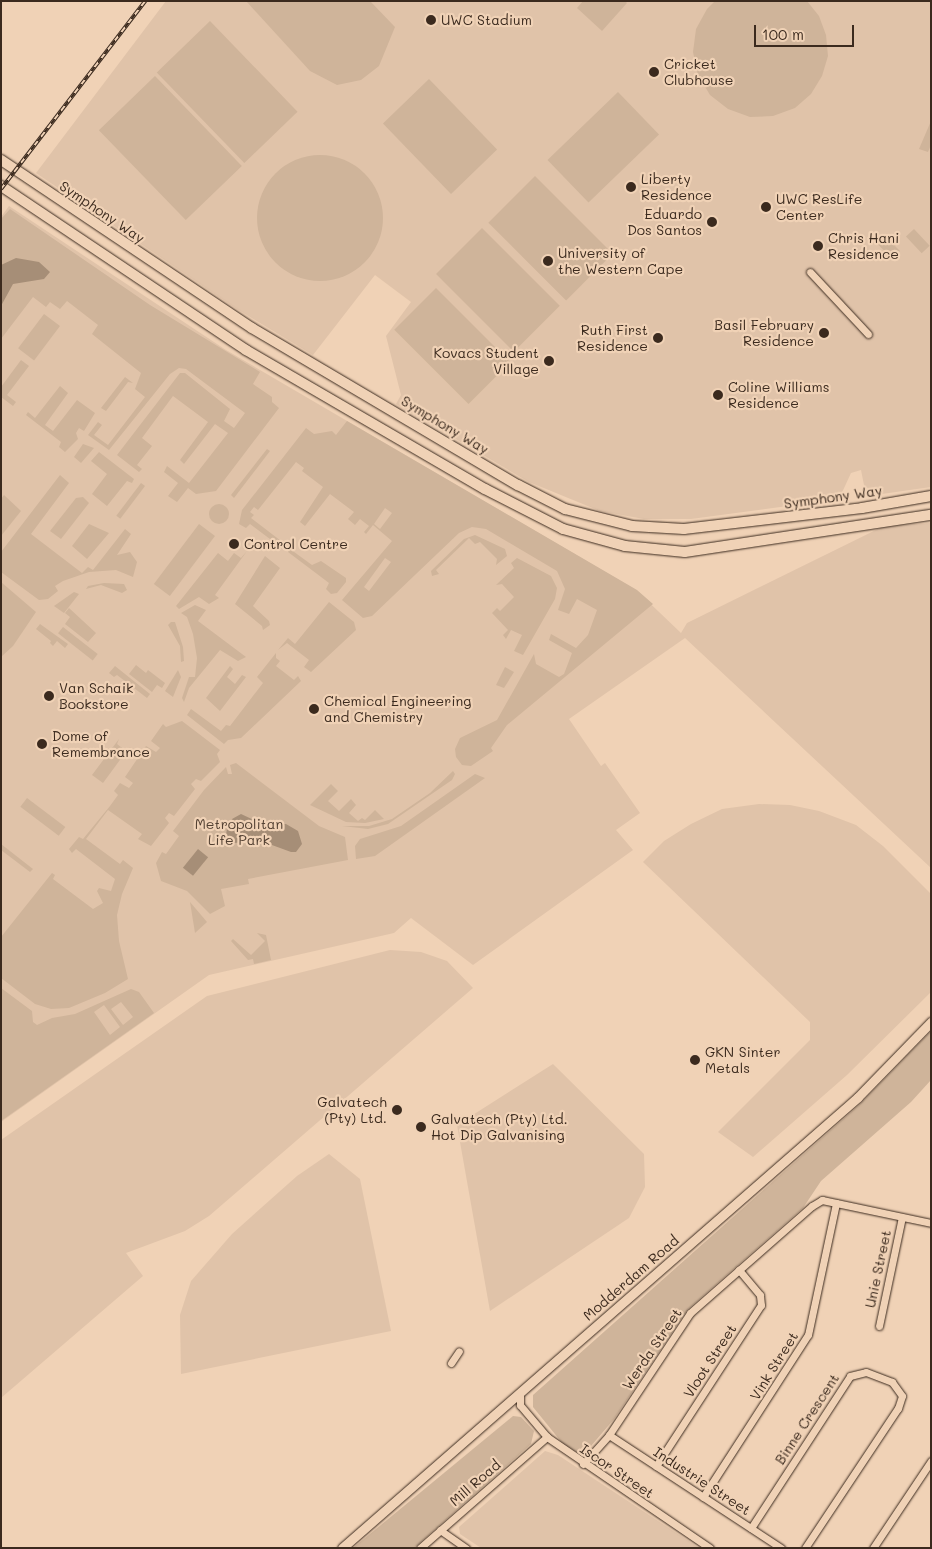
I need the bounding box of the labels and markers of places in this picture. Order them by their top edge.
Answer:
place label: UWC Stadium [441,12,532,28]
marker: UWC Stadium [425,14,437,26]
place label: Cricket Clubhouse [664,56,733,88]
marker: Cricket Clubhouse [648,66,660,78]
place label: Liberty Residence [641,171,712,203]
marker: Liberty Residence [625,181,637,193]
place label: UWC ResLife Center [776,191,862,223]
marker: UWC ResLife Center [760,201,772,213]
place label: Eduardo Dos Santos [627,206,702,238]
marker: Eduardo Dos Santos [706,216,718,228]
place label: Chris Hani Residence [828,230,899,262]
marker: Chris Hani Residence [812,240,824,252]
place label: University of the Western Cape [558,245,683,278]
marker: University of the Western Cape [542,255,554,267]
place label: Basil February Residence [714,317,814,350]
place label: Ruth First Residence [577,322,648,354]
marker: Basil February Residence [818,327,830,339]
marker: Ruth First Residence [652,332,664,344]
place label: Kovacs Student Village [433,345,539,378]
marker: Kovacs Student Village [543,355,555,367]
place label: Coline Williams Residence [728,379,830,412]
marker: Coline Williams Residence [712,389,724,401]
place label: Control Centre [244,536,348,552]
marker: Control Centre [228,538,240,550]
place label: Van Schaik Bookstore [59,680,133,712]
marker: Van Schaik Bookstore [43,690,55,702]
place label: Chemical Engineering and Chemistry [324,693,471,726]
marker: Chemical Engineering and Chemistry [308,703,320,715]
place label: Dome of Remembrance [52,728,150,760]
marker: Dome of Remembrance [36,738,48,750]
place label: GKN Sinter Metals [705,1044,780,1076]
marker: GKN Sinter Metals [689,1054,701,1066]
place label: Galvatech (Pty) Ltd. [317,1094,387,1126]
marker: Galvatech (Pty) Ltd. [391,1104,403,1116]
place label: Galvatech (Pty) Ltd. Hot Dip Galvanising [431,1111,568,1144]
marker: Galvatech (Pty) Ltd. Hot Dip Galvanising [415,1121,427,1133]

